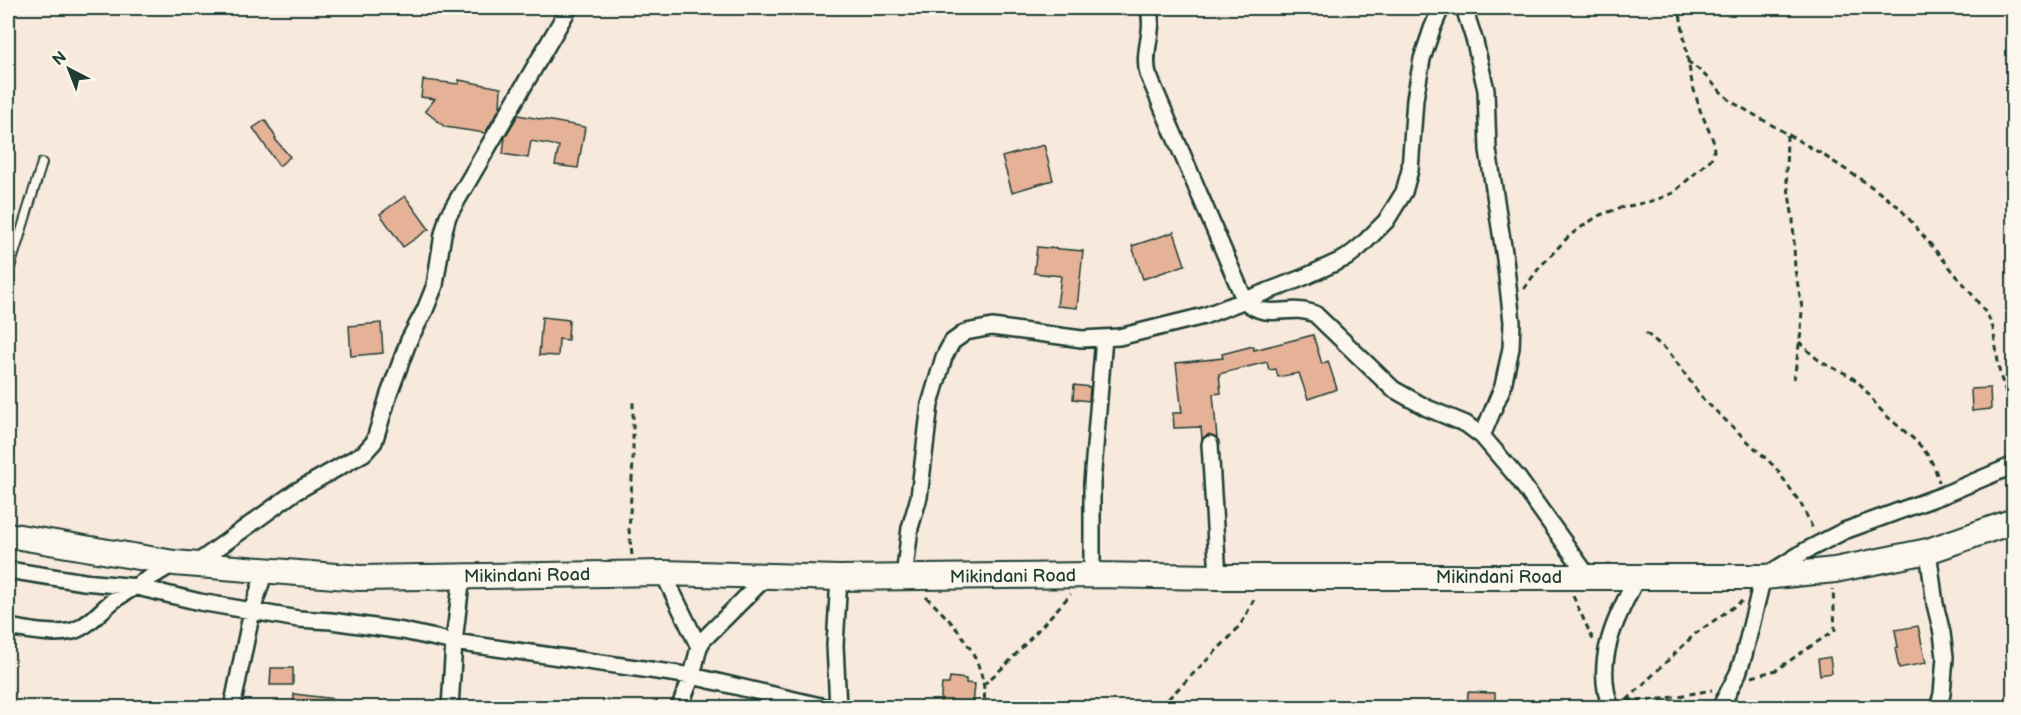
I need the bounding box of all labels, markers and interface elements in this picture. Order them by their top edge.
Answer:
north arrow [39,39,99,99]
text: N [49,48,71,70]
street label: Mikindani Road [464,564,590,587]
street label: Mikindani Road [950,565,1076,588]
street label: Mikindani Road [1436,567,1562,588]

